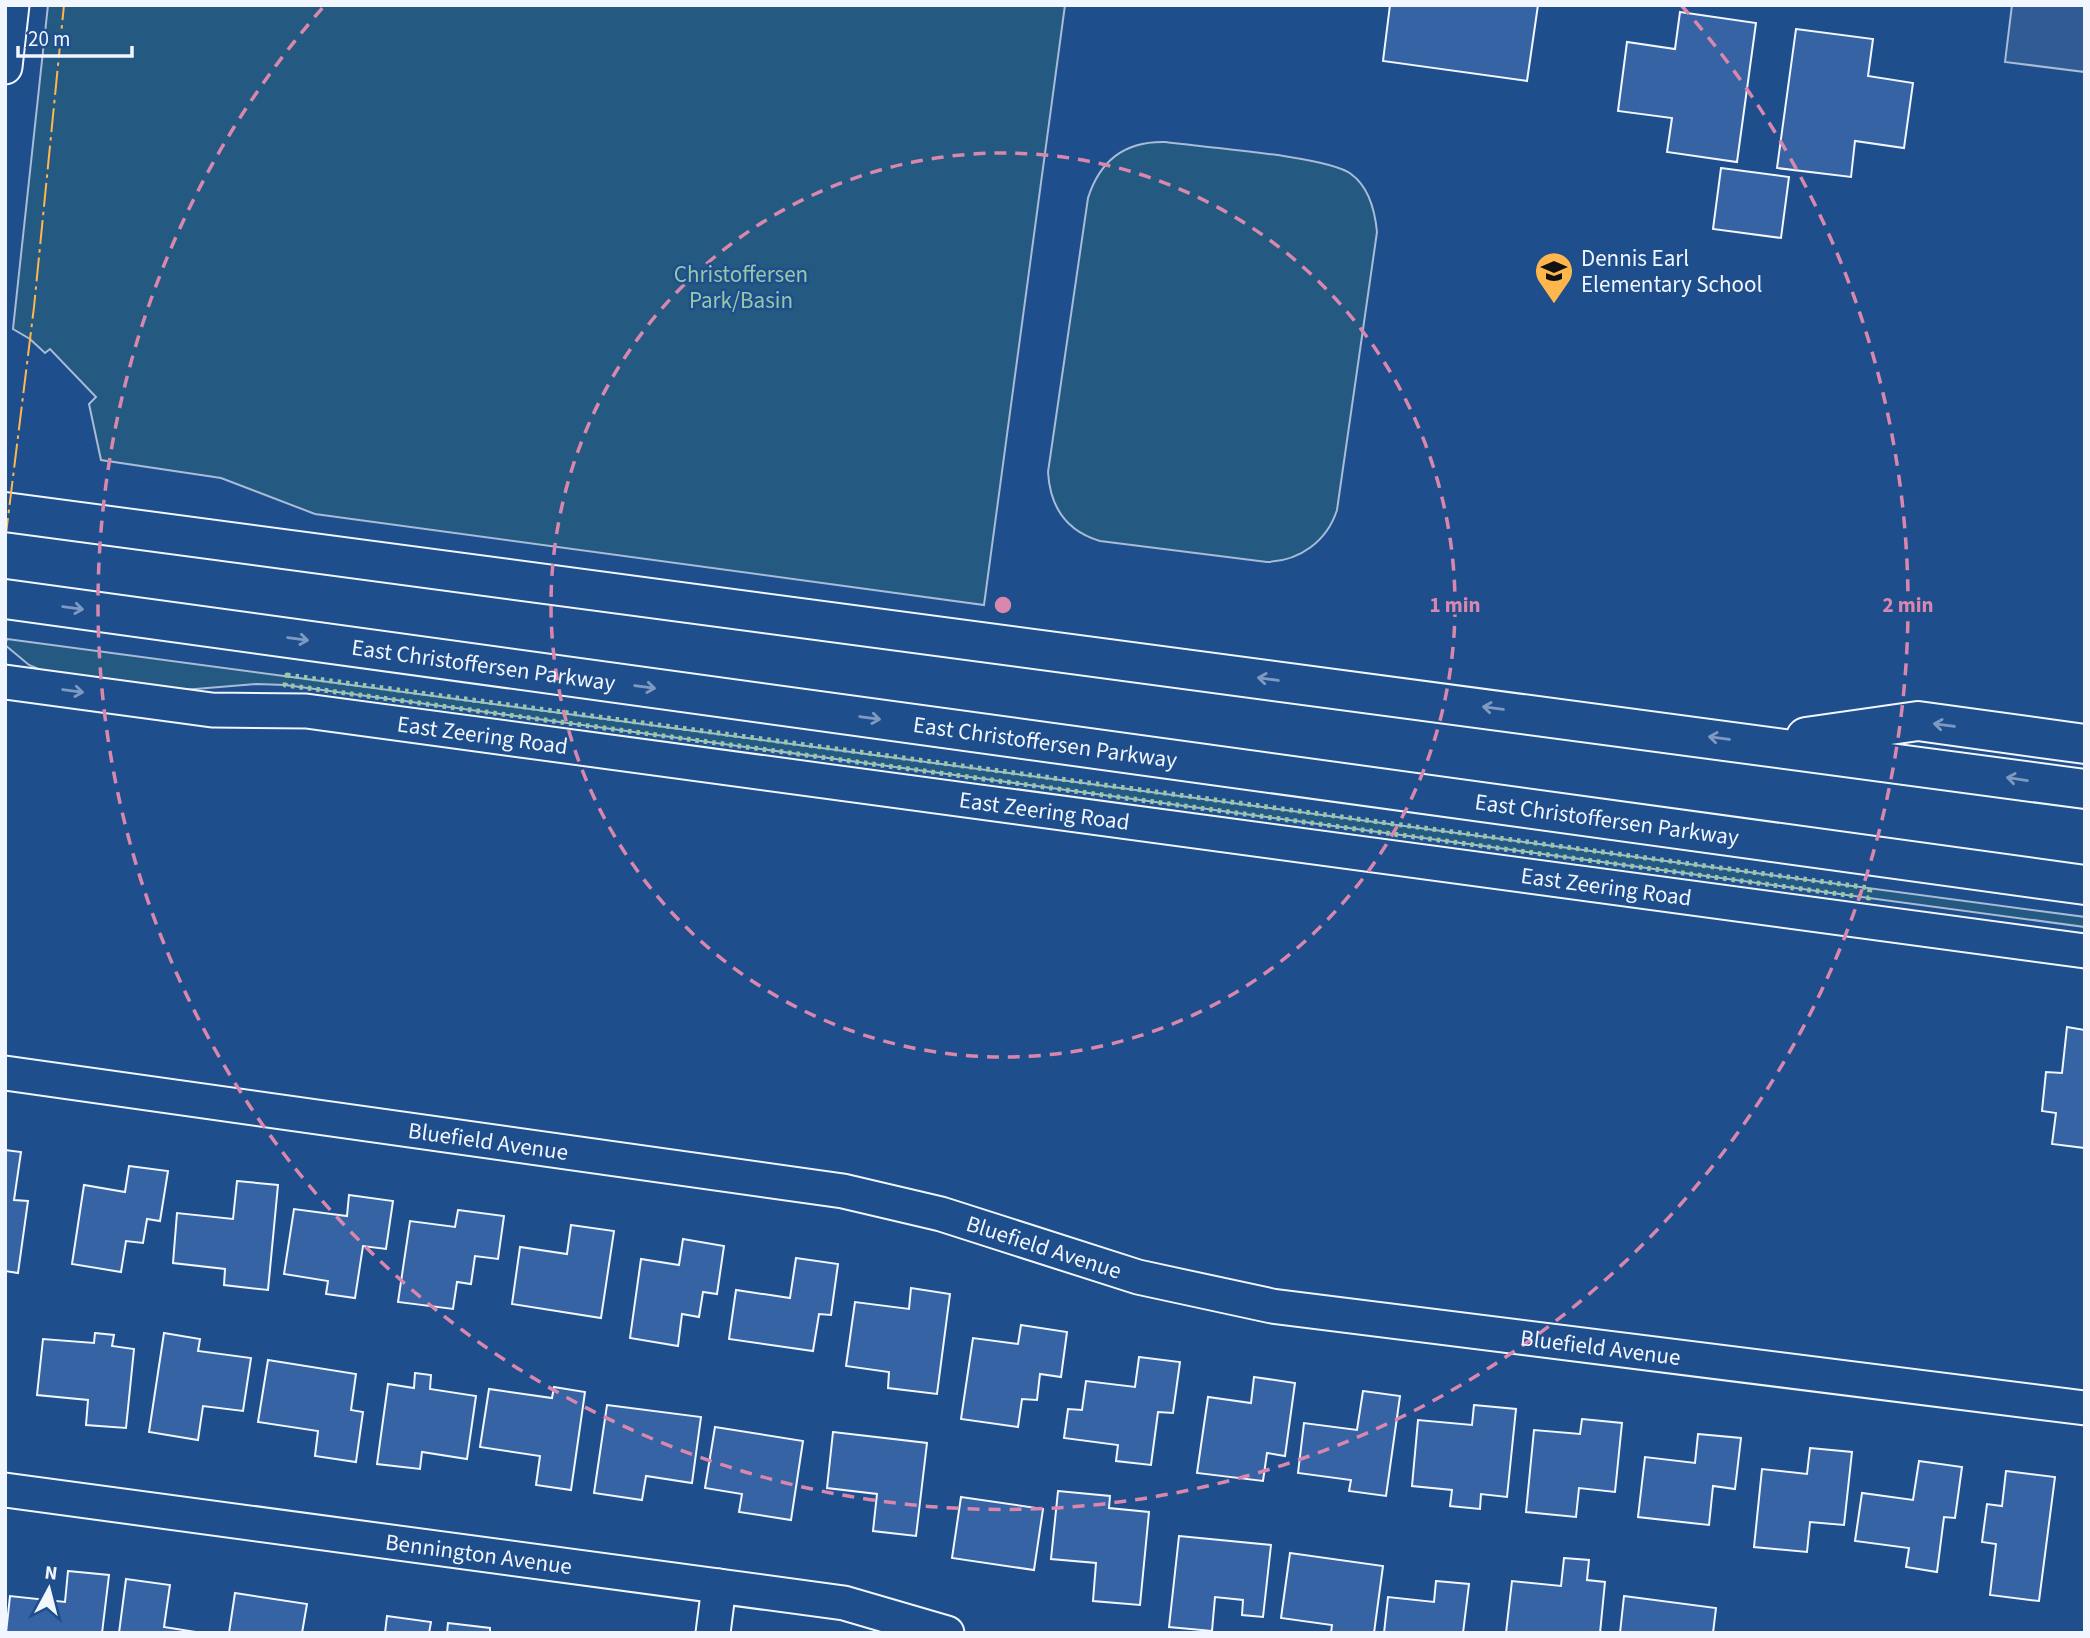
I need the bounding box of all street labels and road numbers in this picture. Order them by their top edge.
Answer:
street label: East Christoffersen Parkway [349,631,618,700]
street label: East Zeering Road [395,707,570,763]
street label: East Christoffersen Parkway [911,708,1179,777]
street label: East Zeering Road [957,783,1132,839]
street label: East Christoffersen Parkway [1473,785,1741,854]
street label: East Zeering Road [1519,859,1694,915]
street label: Bluefield Avenue [406,1114,570,1169]
street label: Bluefield Avenue [962,1207,1126,1288]
street label: Bluefield Avenue [1518,1321,1683,1374]
street label: Bennington Avenue [383,1525,574,1583]

